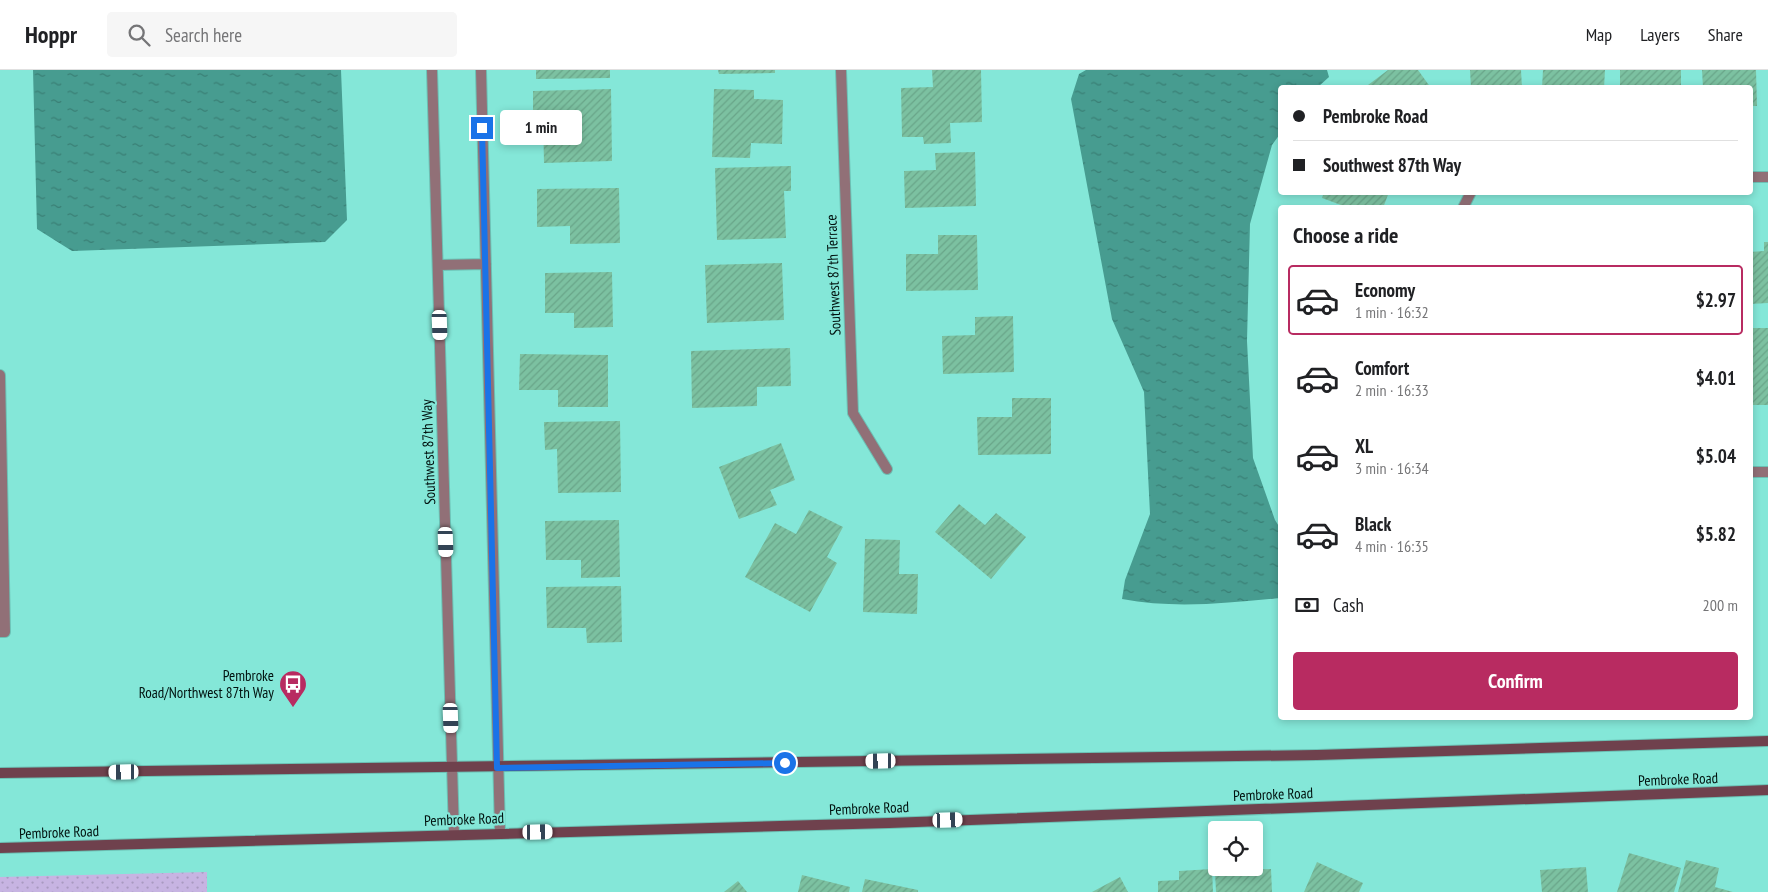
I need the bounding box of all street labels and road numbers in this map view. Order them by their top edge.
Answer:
street label: Southwest 87th Terrace [821,214,845,336]
street label: Southwest 87th Way [417,399,439,505]
street label: Pembroke Road [1638,768,1718,790]
street label: Pembroke Road [1233,783,1313,805]
street label: Pembroke Road [829,797,909,819]
street label: Pembroke Road [424,808,504,830]
street label: Pembroke Road [19,821,99,843]

